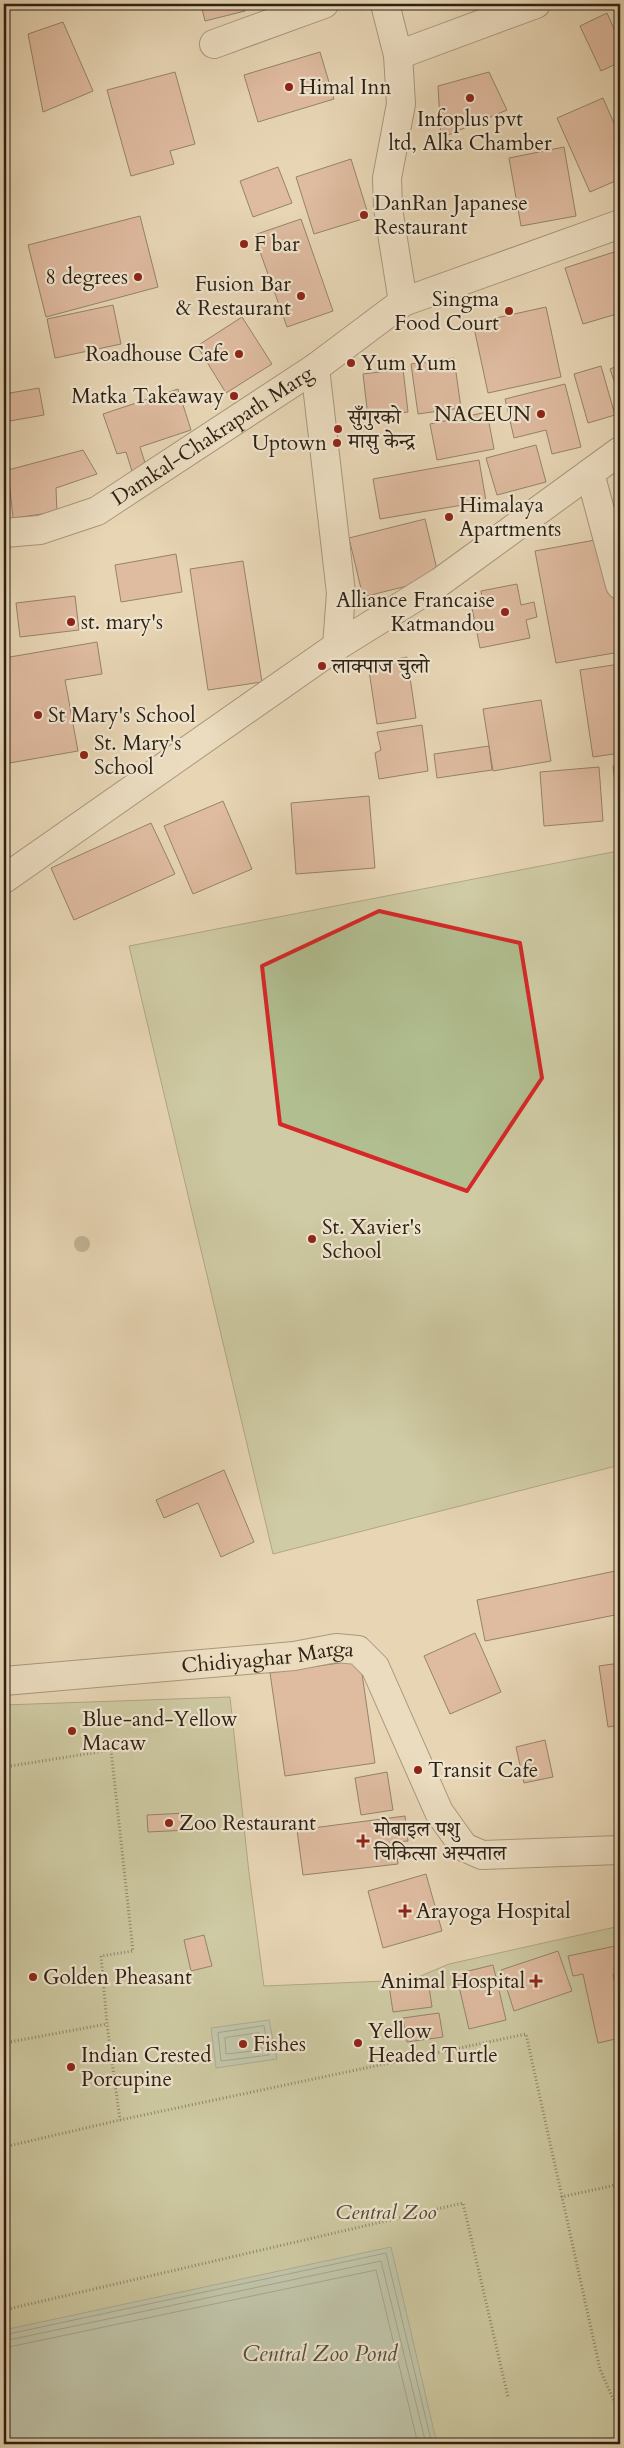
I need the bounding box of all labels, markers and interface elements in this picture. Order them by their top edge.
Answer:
place label: Himal Inn [299,73,391,102]
marker: Himal Inn [283,81,295,93]
marker: Infoplus pvt ltd, Alka Chamber [464,92,476,104]
place label: Infoplus pvt ltd, Alka Chamber [388,105,552,158]
place label: DanRan Japanese Restaurant [374,189,528,242]
marker: DanRan Japanese Restaurant [358,209,370,221]
place label: F bar [254,230,300,259]
marker: F bar [238,238,250,250]
place label: 8 degrees [45,263,128,292]
place label: Fusion Bar & Restaurant [176,270,291,323]
marker: 8 degrees [132,271,144,283]
place label: Singma Food Court [394,285,499,338]
marker: Fusion Bar & Restaurant [295,290,307,302]
marker: Singma Food Court [503,305,515,317]
place label: Roadhouse Cafe [85,340,229,369]
marker: Roadhouse Cafe [233,348,245,360]
place label: Yum Yum [361,349,457,378]
marker: Yum Yum [345,357,357,369]
street label: Damkal-Chakrapath Marg [106,358,319,512]
place label: Matka Takeaway [71,382,224,411]
marker: Matka Takeaway [228,390,240,402]
place label: NACEUN [434,400,531,429]
place label: सुँगुरको मासु केन्द्र [347,403,416,456]
marker: NACEUN [535,408,547,420]
marker: सुँगुरको मासु केन्द्र [332,423,344,435]
place label: Uptown [252,429,327,458]
marker: Uptown [331,437,343,449]
place label: Himalaya Apartments [459,491,561,544]
marker: Himalaya Apartments [443,511,455,523]
place label: Alliance Francaise Katmandou [336,586,495,639]
marker: Alliance Francaise Katmandou [499,606,511,618]
place label: st. mary's [81,608,163,637]
marker: st. mary's [65,616,77,628]
place label: लाक्पाज चुलो [331,652,430,681]
marker: लाक्पाज चुलो [316,660,328,672]
place label: St Mary's School [48,701,196,730]
marker: St Mary's School [32,709,44,721]
place label: St. Mary's School [94,729,182,782]
marker: St. Mary's School [78,749,90,761]
place label: St. Xavier's School [322,1213,421,1266]
marker: St. Xavier's School [306,1233,318,1245]
street label: Chidiyaghar Marga [180,1633,355,1680]
place label: Blue-and-Yellow Macaw [82,1705,238,1758]
marker: Blue-and-Yellow Macaw [66,1725,78,1737]
place label: Transit Cafe [428,1756,538,1785]
marker: Transit Cafe [412,1764,424,1776]
place label: Zoo Restaurant [179,1809,316,1838]
place label: मोबाइल पशु चिकित्सा अस्पताल [373,1815,507,1868]
marker: Zoo Restaurant [163,1817,175,1829]
marker: मोबाइल पशु चिकित्सा अस्पताल [356,1834,370,1848]
place label: Arayoga Hospital [416,1897,571,1926]
marker: Arayoga Hospital [398,1904,412,1918]
place label: Golden Pheasant [43,1963,192,1992]
place label: Animal Hospital [380,1967,525,1996]
marker: Golden Pheasant [27,1971,39,1983]
marker: Animal Hospital [529,1974,543,1988]
place label: Yellow Headed Turtle [368,2017,498,2070]
place label: Fishes [253,2030,306,2059]
marker: Yellow Headed Turtle [352,2037,364,2049]
marker: Fishes [237,2038,249,2050]
place label: Indian Crested Porcupine [81,2041,211,2094]
marker: Indian Crested Porcupine [65,2061,77,2073]
park label: Central Zoo [336,2198,437,2227]
water label: Central Zoo Pond [243,2339,399,2369]

